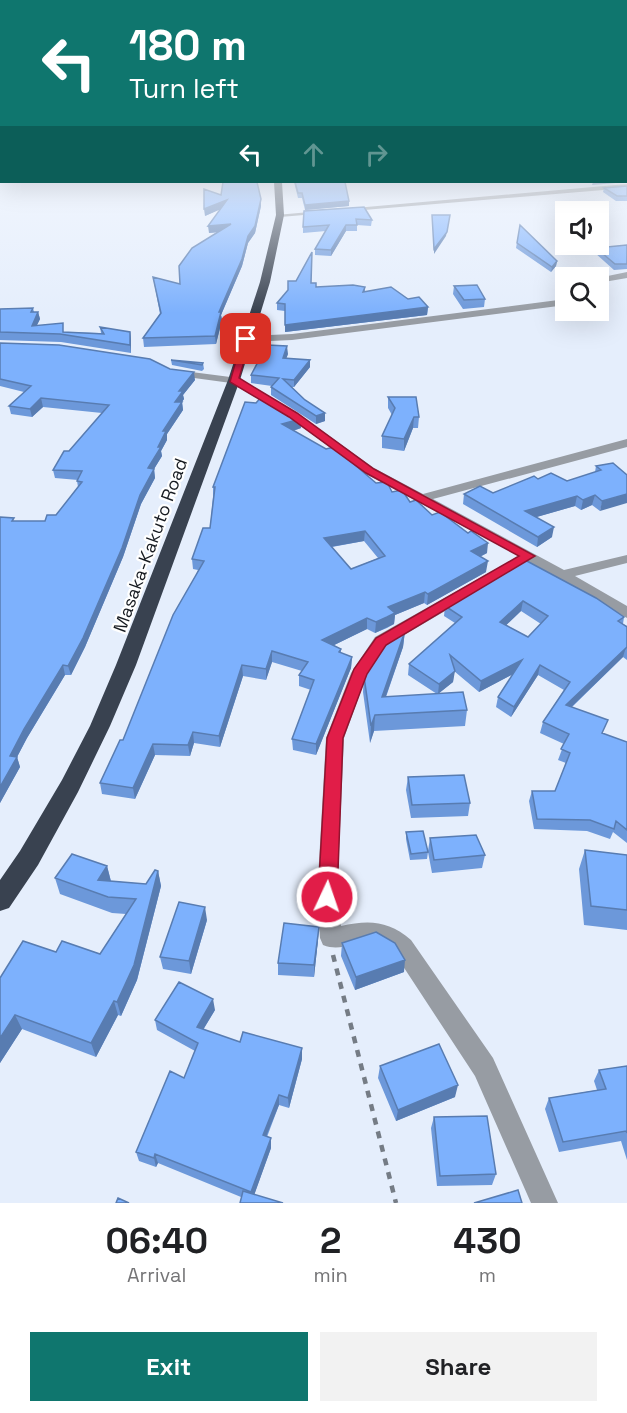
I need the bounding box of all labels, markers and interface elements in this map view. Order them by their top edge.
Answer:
text: 180 m [129,19,247,72]
icon: left [30,24,108,102]
text: Turn left [129,71,239,106]
icon: left [234,138,267,171]
icon: ahead [297,138,330,171]
icon: right [360,138,393,171]
map controls [555,201,609,321]
button: sound [555,201,609,255]
button: search [555,267,609,321]
pin [220,313,271,364]
icon: arrive [229,322,262,355]
street label: Masaka-Kakuto Road [108,455,192,635]
position arrow [295,865,359,929]
text: 06:40 [105,1218,208,1264]
text: 2 [320,1218,341,1264]
text: 430 [453,1218,521,1264]
text: Arrival [127,1262,186,1288]
text: min [314,1262,348,1288]
text: m [479,1262,496,1288]
button: Exit [30,1332,308,1401]
button: Share [320,1332,597,1401]

